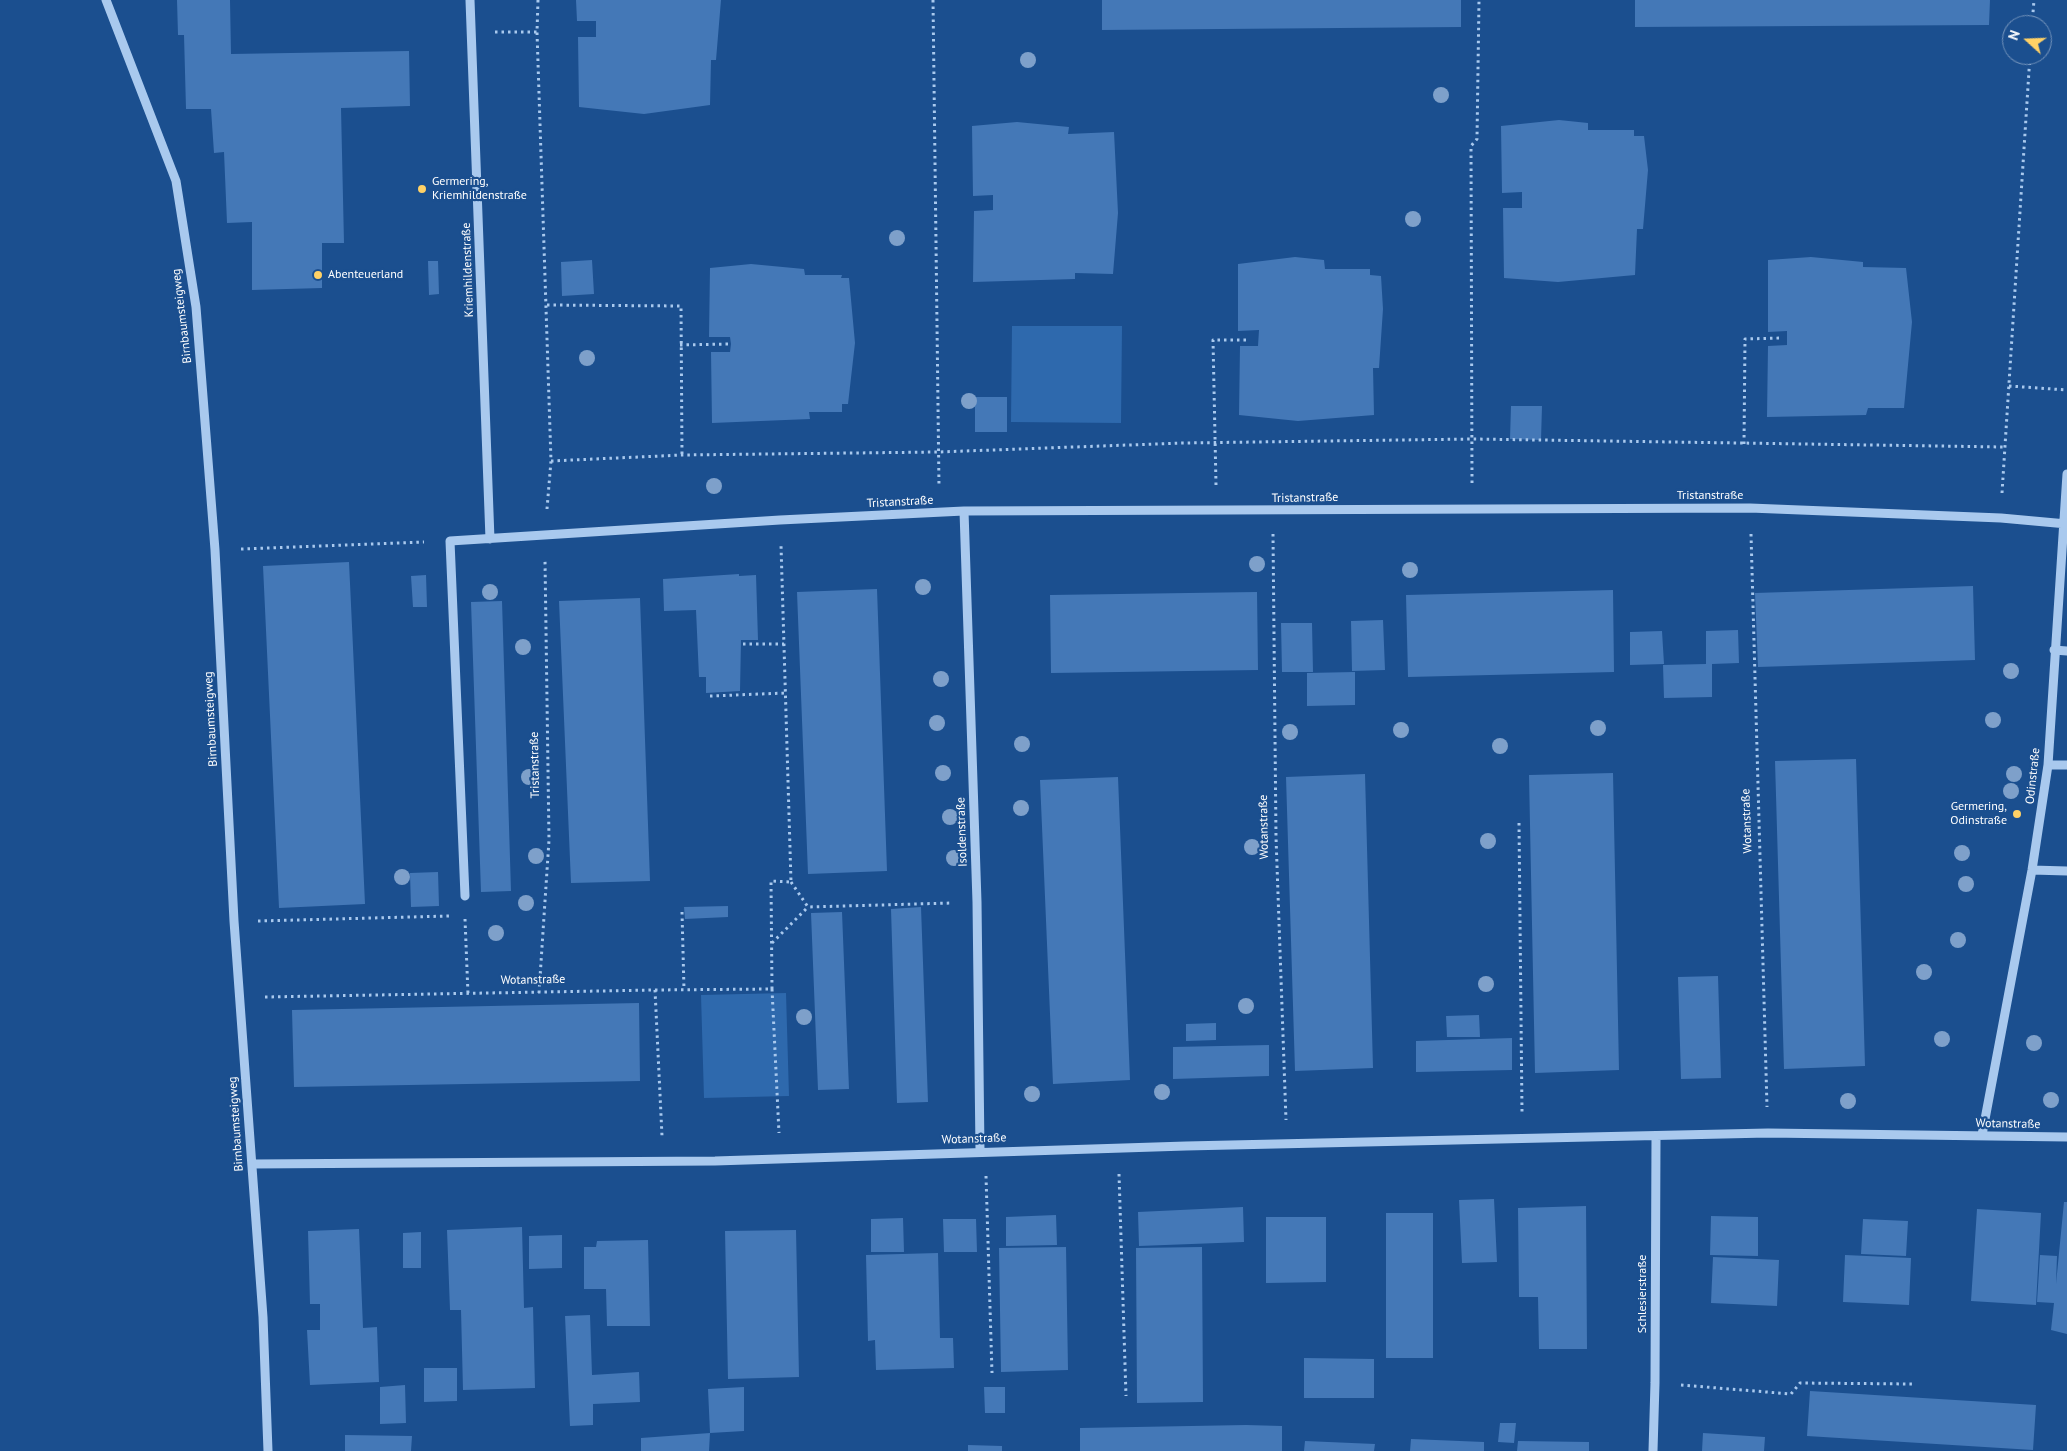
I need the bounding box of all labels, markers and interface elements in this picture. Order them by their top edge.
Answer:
north arrow [2002,15,2052,65]
text: N [2004,28,2024,43]
place label: Germering, Kriemhildenstraße [432,175,527,203]
marker: Germering, Kriemhildenstraße [416,183,428,195]
street label: Kriemhildenstraße [459,222,477,318]
street label: Birnbaumsteigweg [169,268,195,364]
place label: Abenteuerland [328,268,403,282]
marker: Abenteuerland [312,269,324,281]
street label: Tristanstraße [1677,489,1743,503]
street label: Tristanstraße [1272,490,1338,506]
street label: Tristanstraße [866,493,934,511]
street label: Birnbaumsteigweg [201,671,221,767]
street label: Tristanstraße [527,732,543,798]
street label: Odinstraße [2023,747,2043,805]
street label: Wotanstraße [1739,788,1755,854]
street label: Wotanstraße [1256,794,1272,860]
street label: Isoldenstraße [954,797,970,867]
place label: Germering, Odinstraße [1950,800,2007,828]
marker: Germering, Odinstraße [2011,808,2023,820]
street label: Wotanstraße [500,972,566,988]
street label: Birnbaumsteigweg [225,1076,247,1172]
street label: Wotanstraße [1975,1116,2041,1132]
street label: Wotanstraße [941,1131,1007,1147]
street label: Schlesierstraße [1636,1255,1650,1333]

